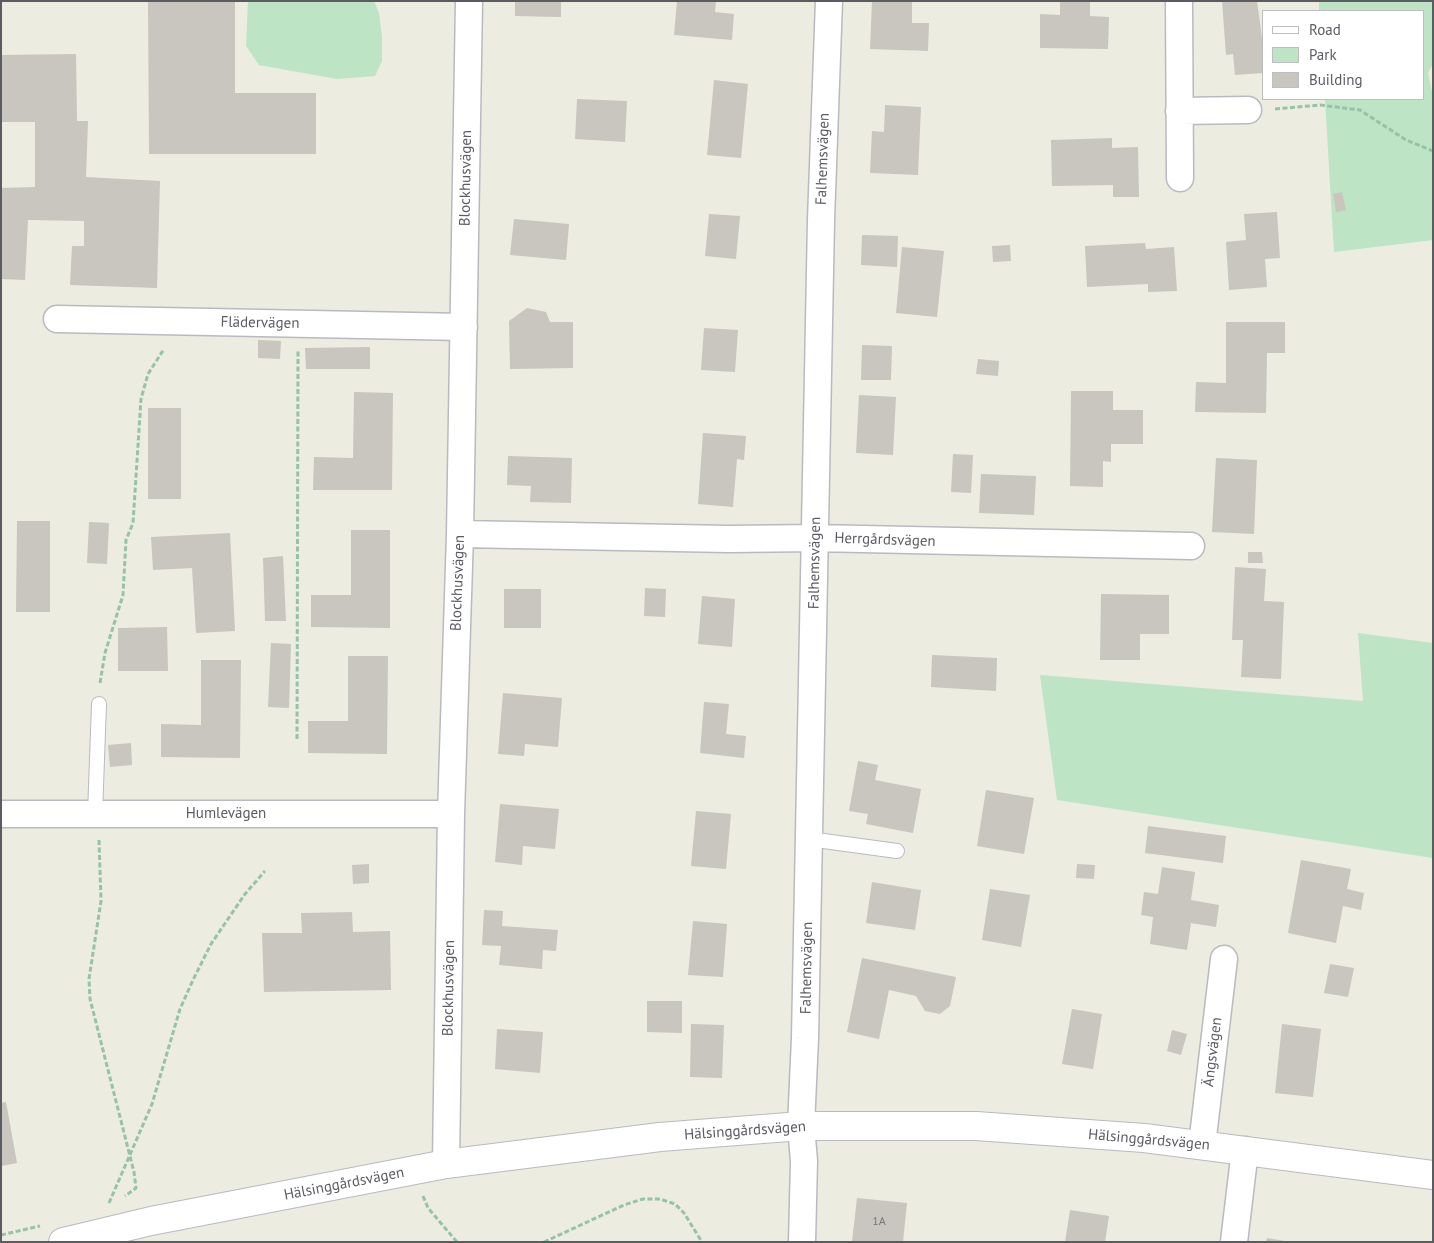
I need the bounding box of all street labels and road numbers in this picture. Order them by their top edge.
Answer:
street label: Falhemsvägen [812,112,834,206]
street label: Blockhusvägen [456,130,476,226]
street label: Flädervägen [220,313,300,333]
street label: Falhemsvägen [805,517,825,609]
street label: Herrgårdsvägen [834,529,936,551]
street label: Blockhusvägen [447,535,469,631]
street label: Humlevägen [186,805,266,823]
street label: Falhemsvägen [797,922,817,1014]
street label: Blockhusvägen [439,940,459,1036]
street label: Ängsvägen [1200,1016,1226,1088]
street label: Hälsinggårdsvägen [684,1118,806,1144]
street label: Hälsinggårdsvägen [1087,1126,1211,1154]
street label: Hälsinggårdsvägen [282,1164,406,1204]

